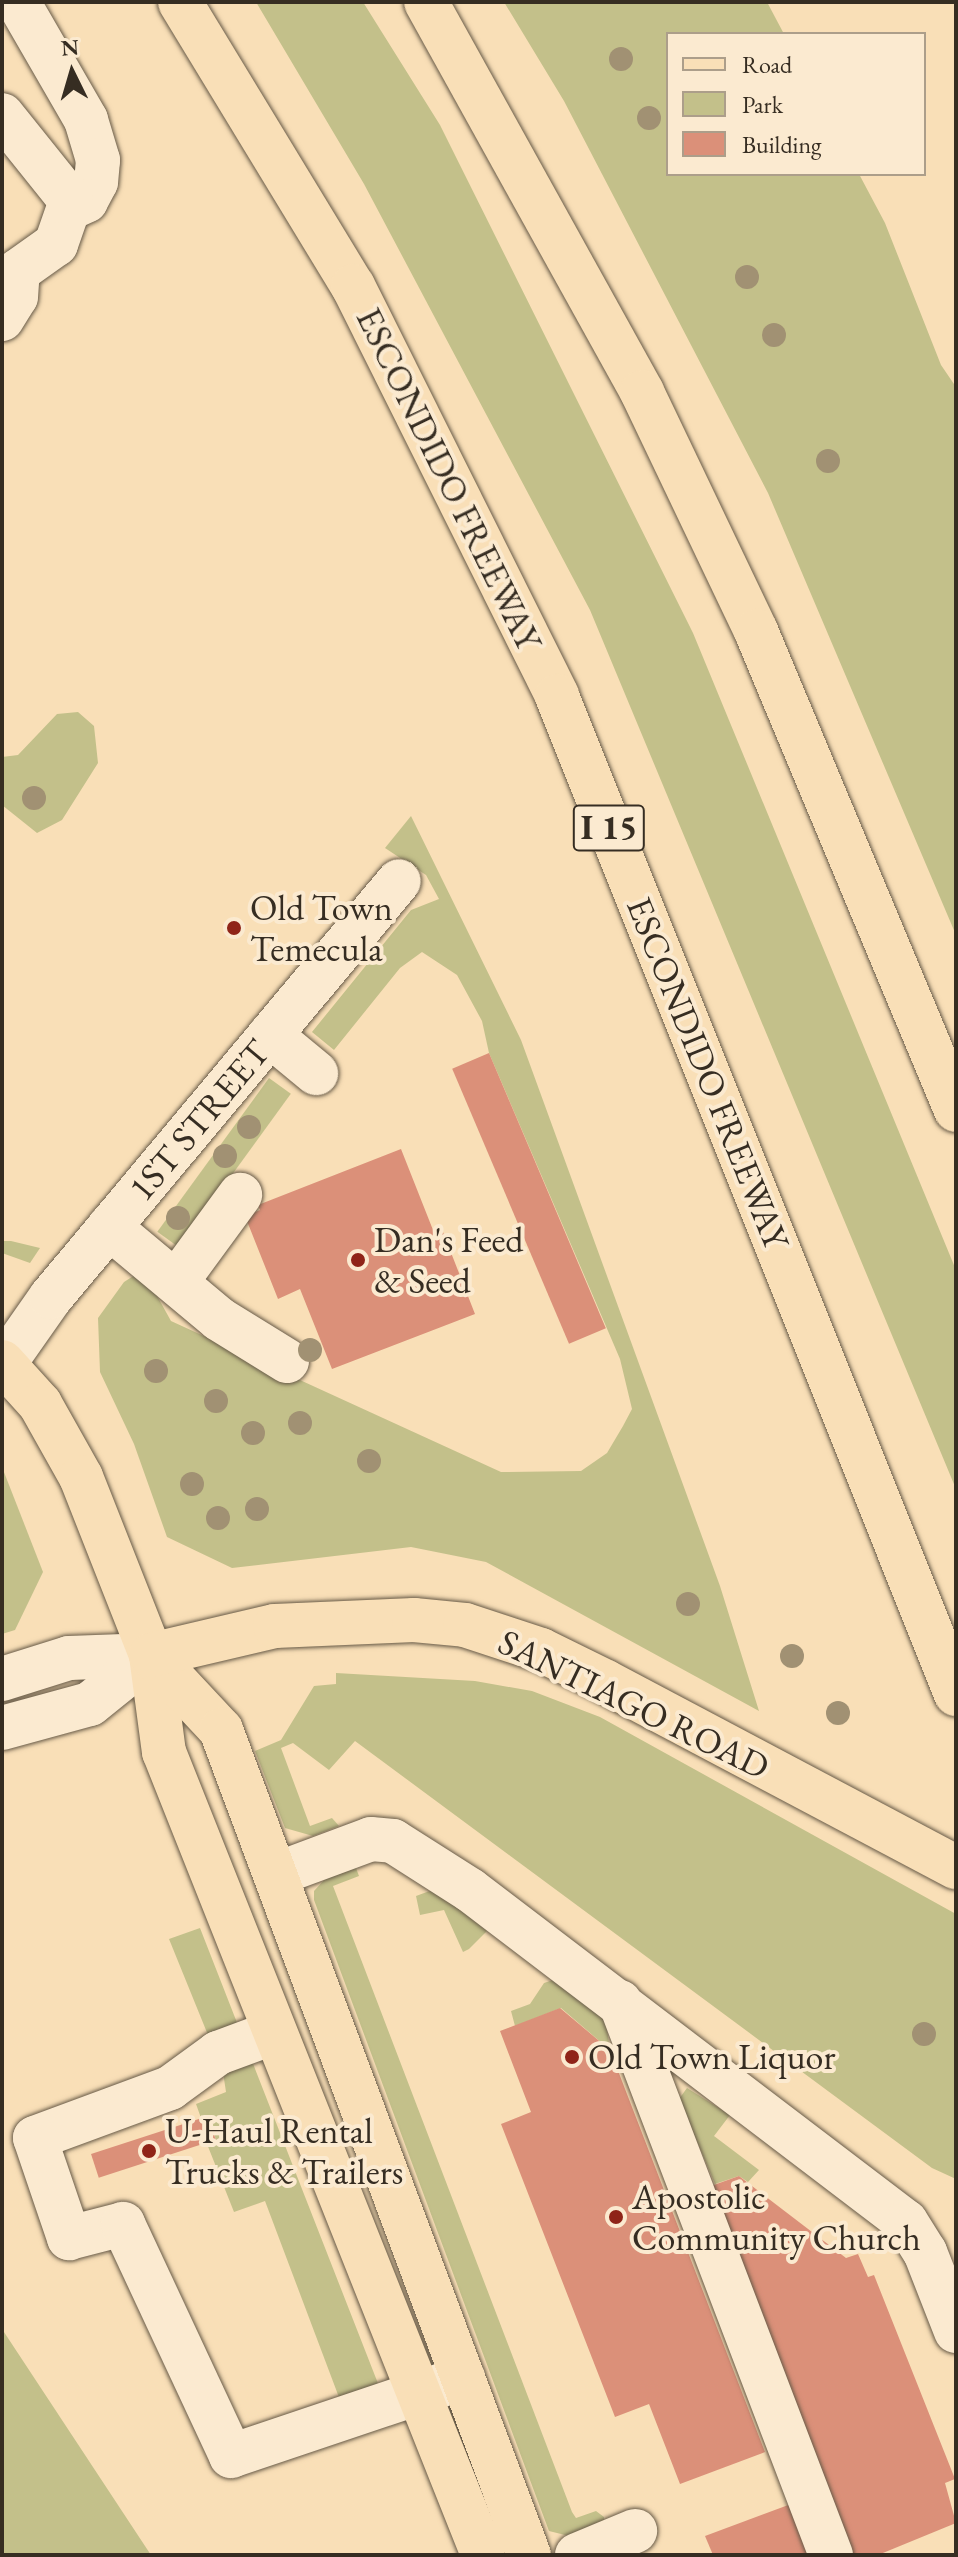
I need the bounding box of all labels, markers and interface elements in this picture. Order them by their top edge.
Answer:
north arrow [32,32,112,112]
text: N [60,32,80,63]
legend [666,32,926,176]
text: Road [742,49,792,80]
text: Park [742,89,783,120]
text: Building [742,129,822,160]
street label: ESCONDIDO FREEWAY [347,301,551,657]
road number: I 15 [571,798,647,858]
place label: Old Town Temecula [250,885,393,970]
street label: ESCONDIDO FREEWAY [618,891,798,1255]
marker: Old Town Temecula [225,919,243,937]
street label: 1ST STREET [119,1031,279,1209]
place label: Dan's Feed & Seed [374,1217,523,1302]
marker: Dan's Feed & Seed [349,1251,367,1269]
street label: SANTIAGO ROAD [492,1620,776,1788]
place label: Old Town Liquor [588,2035,835,2079]
marker: Old Town Liquor [563,2048,581,2066]
place label: U-Haul Rental Trucks & Trailers [165,2108,403,2193]
marker: U-Haul Rental Trucks & Trailers [140,2142,158,2160]
place label: Apostolic Community Church [632,2174,921,2259]
marker: Apostolic Community Church [607,2208,625,2226]

